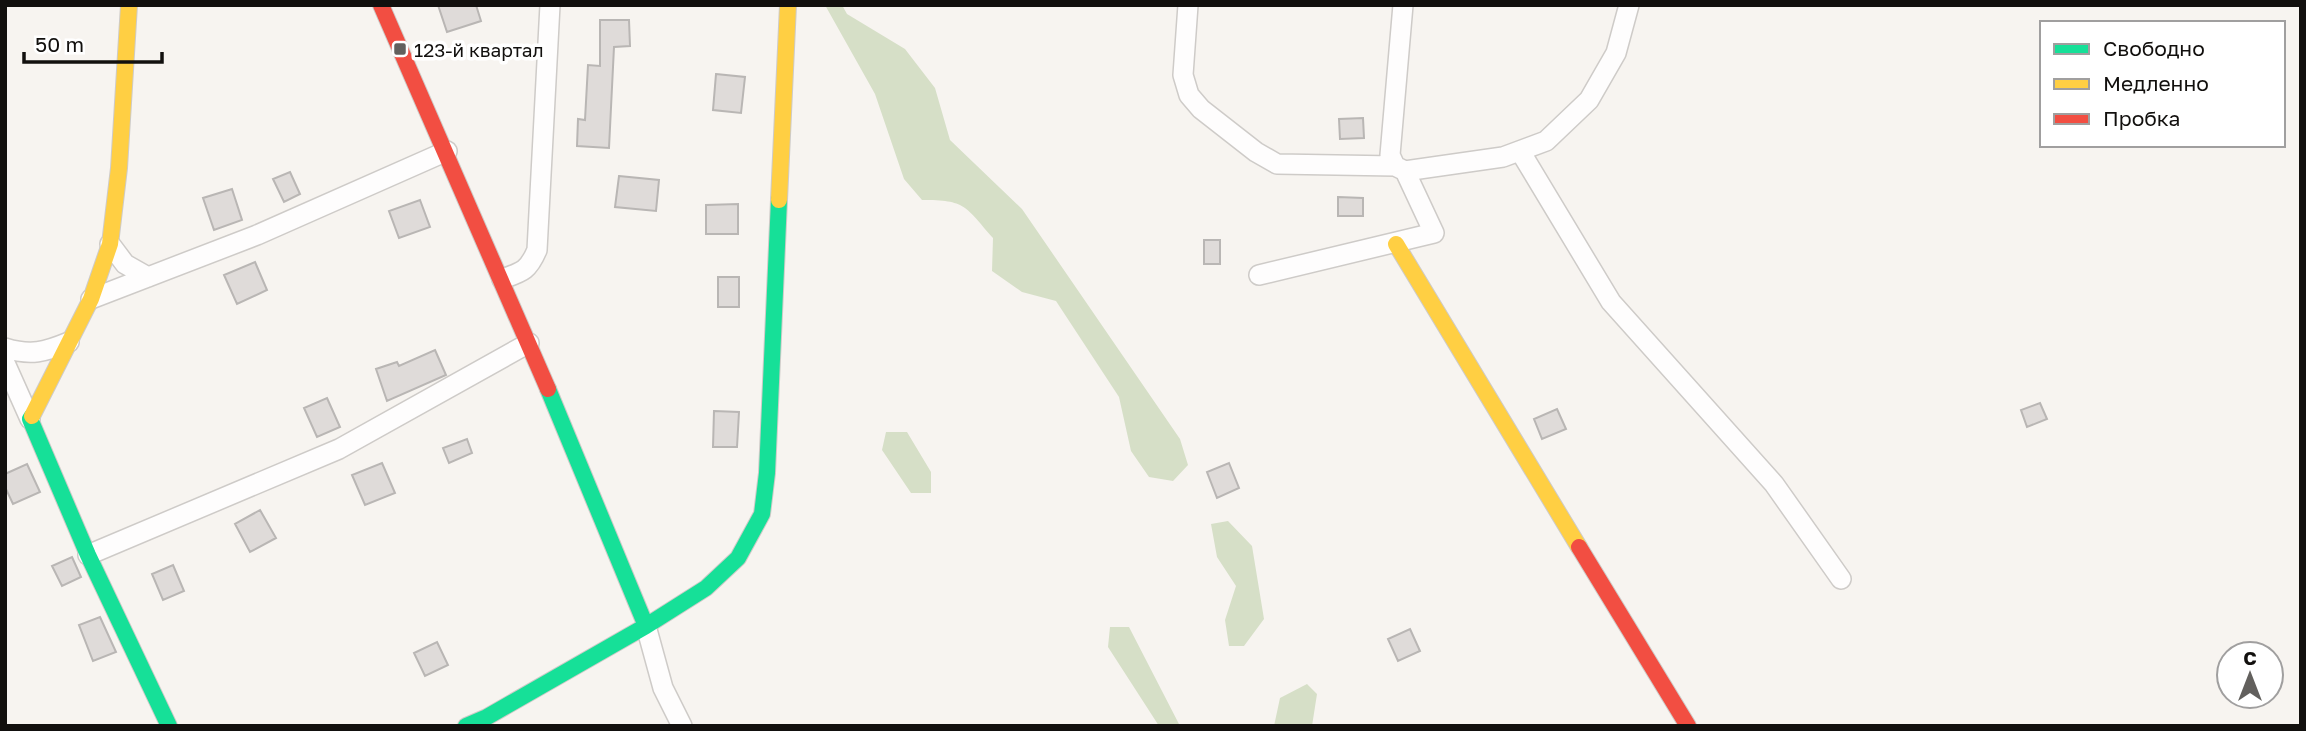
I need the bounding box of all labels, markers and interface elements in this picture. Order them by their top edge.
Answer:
scale bar [24,21,163,65]
legend [2040,21,2285,147]
text: 50 m [35,31,84,57]
text: Свободно [2103,35,2205,61]
place label: 123-й квартал [414,38,544,61]
marker: 123-й квартал [392,41,408,57]
text: Медленно [2103,70,2209,96]
text: Пробка [2103,105,2181,131]
north arrow [2215,640,2285,710]
text: С [2243,646,2257,669]

